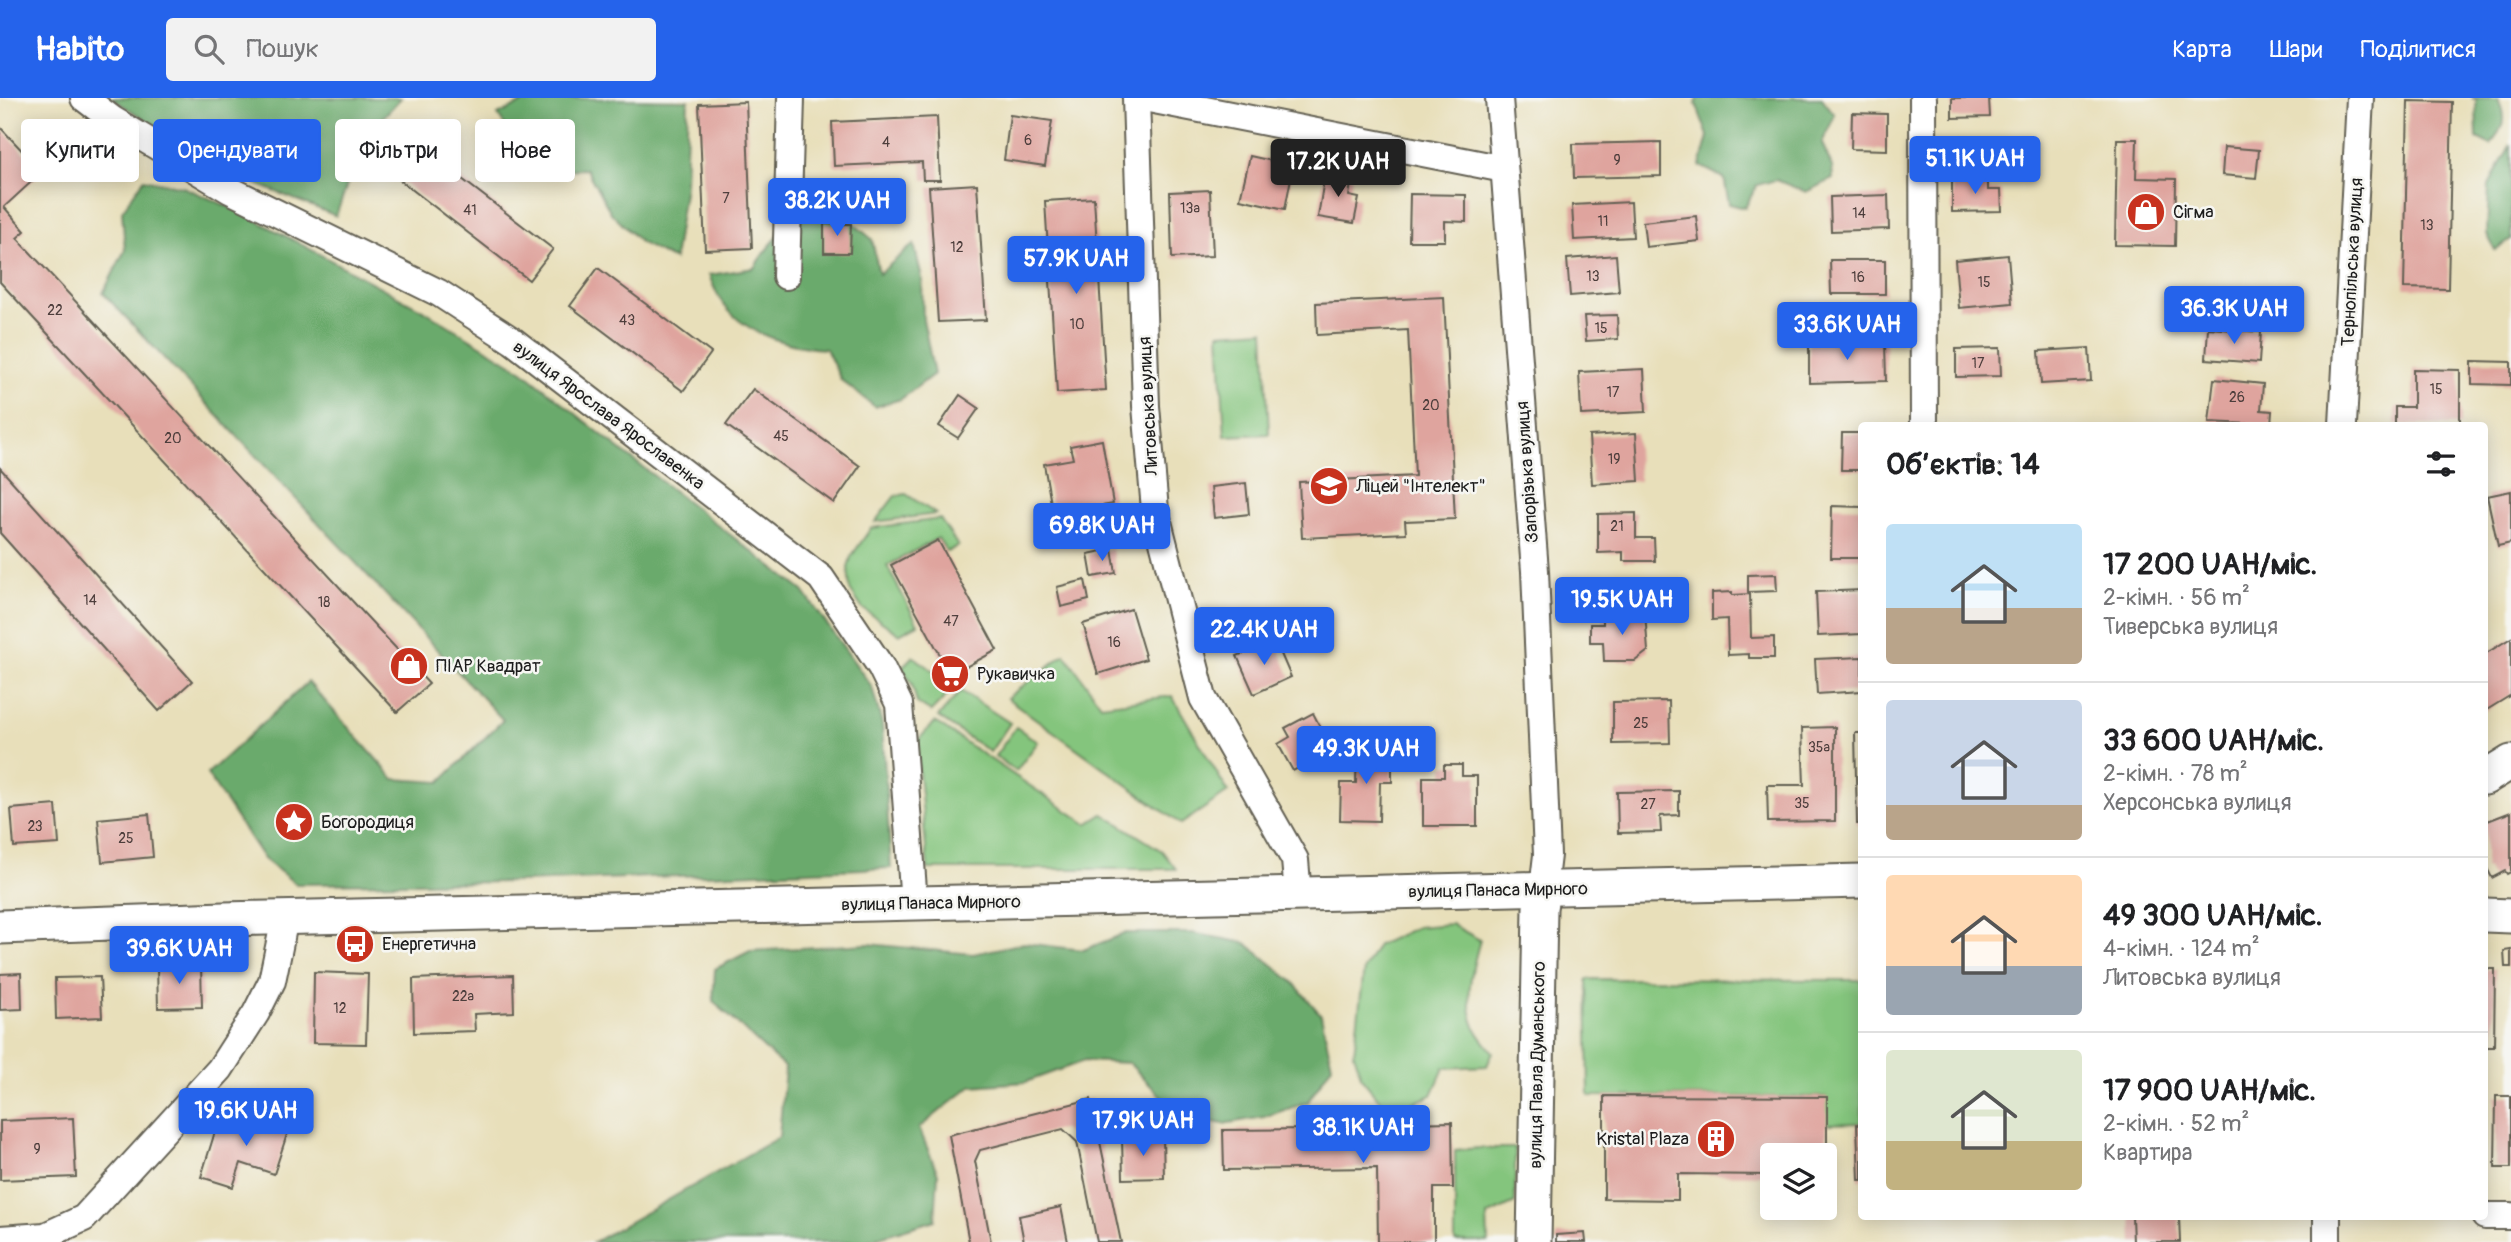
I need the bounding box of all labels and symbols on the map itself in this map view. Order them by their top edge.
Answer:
house number: 6 [1024,132,1032,149]
house number: 4 [882,134,890,151]
pin: 51.1K UAH [1895,136,2055,196]
pin: 17.2K UAH [1258,140,1418,199]
house number: 9 [1613,152,1621,169]
street label: Тернопільська вулиця [2337,177,2368,347]
pin: 38.2K UAH [757,178,917,238]
house number: 7 [722,190,730,207]
shop icon: Сігма [2125,191,2167,233]
house number: 13а [1180,200,1200,217]
place label: Сігма [2173,201,2214,224]
house number: 41 [463,202,477,219]
house number: 14 [1852,205,1866,222]
house number: 11 [1598,213,1608,230]
house number: 13 [2420,217,2434,234]
pin: 57.9K UAH [996,236,1156,296]
house number: 12 [950,239,964,256]
house number: 13 [1586,268,1600,285]
house number: 16 [1851,269,1865,286]
house number: 15 [1977,274,1991,291]
pin: 36.3K UAH [2154,286,2314,346]
house number: 22 [47,302,63,319]
pin: 33.6K UAH [1767,302,1927,362]
house number: 43 [619,312,635,329]
house number: 10 [1069,316,1085,333]
house number: 15 [1594,320,1608,337]
street label: вулиця Ярослава Ярославенка [508,336,709,495]
street label: Литовська вулиця [1133,336,1164,477]
house number: 17 [1972,355,1985,372]
house number: 15 [2429,381,2443,398]
house number: 17 [1607,384,1620,401]
house number: 26 [2229,389,2245,406]
house number: 20 [1422,397,1440,414]
street label: Запорізька вулиця [1511,400,1544,544]
house number: 45 [773,428,789,445]
house number: 20 [164,430,182,447]
house number: 19 [1608,451,1620,468]
school or university icon: Ліцей "Інтелект" [1308,465,1350,507]
place label: Ліцей "Інтелект" [1355,475,1486,498]
pin: 69.8K UAH [1022,504,1182,563]
house number: 21 [1610,518,1624,535]
pin: 19.5K UAH [1542,578,1702,637]
house number: 14 [83,592,97,609]
house number: 18 [318,594,330,611]
pin: 22.4K UAH [1184,608,1344,667]
house number: 47 [943,613,959,630]
house number: 16 [1107,634,1121,651]
shop icon: ПІАР Квадрат [388,645,430,687]
supermarket icon: Рукавичка [929,653,971,695]
place label: ПІАР Квадрат [436,655,541,678]
place label: Рукавичка [977,663,1055,686]
house number: 25 [1633,715,1649,732]
pin: 49.3K UAH [1286,726,1446,786]
house number: 35а [1808,739,1830,756]
house number: 35 [1794,795,1810,812]
house number: 27 [1640,796,1656,813]
place icon: Богородиця [273,801,315,843]
place label: Богородиця [321,811,414,834]
house number: 23 [27,818,43,835]
house number: 25 [118,830,134,847]
street label: вулиця Панаса Мирного [1408,877,1588,904]
street label: вулиця Панаса Мирного [841,890,1021,917]
bus stop icon: Енергетична [334,923,376,965]
pin: 39.6K UAH [99,926,259,986]
place label: Енергетична [382,933,476,956]
street label: вулиця Павла Думанського [1524,961,1551,1169]
house number: 22а [452,988,474,1005]
house number: 12 [333,1000,347,1017]
pin: 19.6K UAH [166,1088,326,1148]
pin: 17.9K UAH [1063,1098,1223,1158]
pin: 38.1K UAH [1283,1105,1443,1165]
building icon: Kristal Plaza [1695,1118,1737,1160]
place label: Kristal Plaza [1596,1128,1689,1151]
house number: 9 [33,1141,41,1158]

